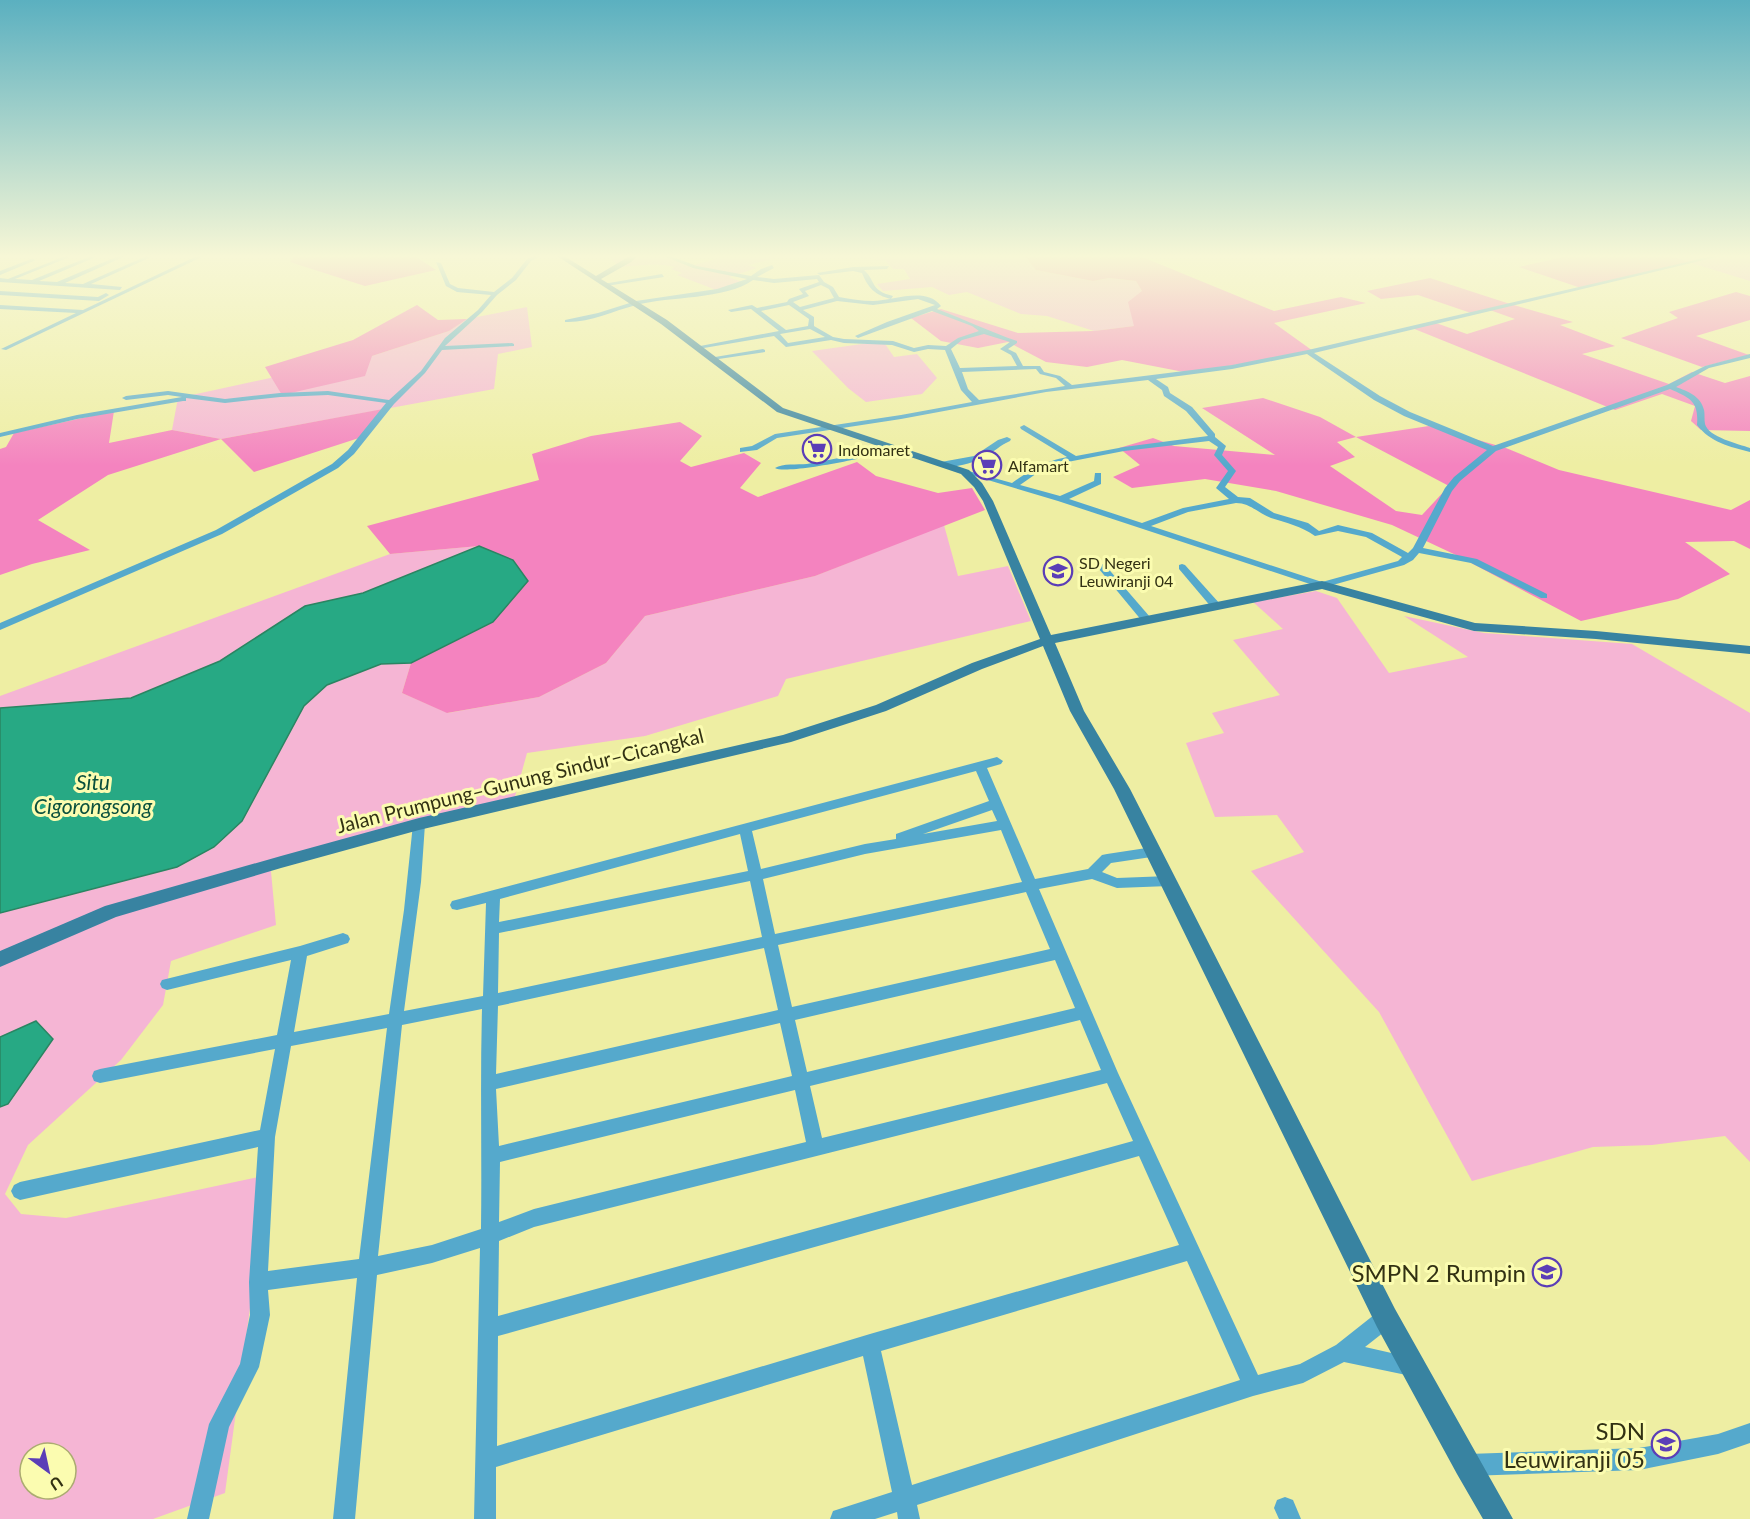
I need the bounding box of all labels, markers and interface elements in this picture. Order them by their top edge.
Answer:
supermarket icon: Indomaret [801,433,833,465]
place label: Indomaret [838,440,910,459]
supermarket icon: Alfamart [971,449,1003,481]
place label: Alfamart [1008,456,1069,475]
place label: SD Negeri Leuwiranji 04 [1079,553,1173,590]
school or university icon: SD Negeri Leuwiranji 04 [1042,555,1074,587]
street label: Jalan Prumpung–Gunung Sindur–Cicangkal [334,723,706,837]
water label: Situ Cigorongsong [34,769,153,818]
school or university icon: SMPN 2 Rumpin [1531,1256,1563,1288]
place label: SMPN 2 Rumpin [1351,1258,1526,1287]
place label: SDN Leuwiranji 05 [1504,1416,1645,1473]
school or university icon: SDN Leuwiranji 05 [1650,1428,1682,1460]
north arrow [18,1441,78,1501]
text: U [46,1473,67,1495]

